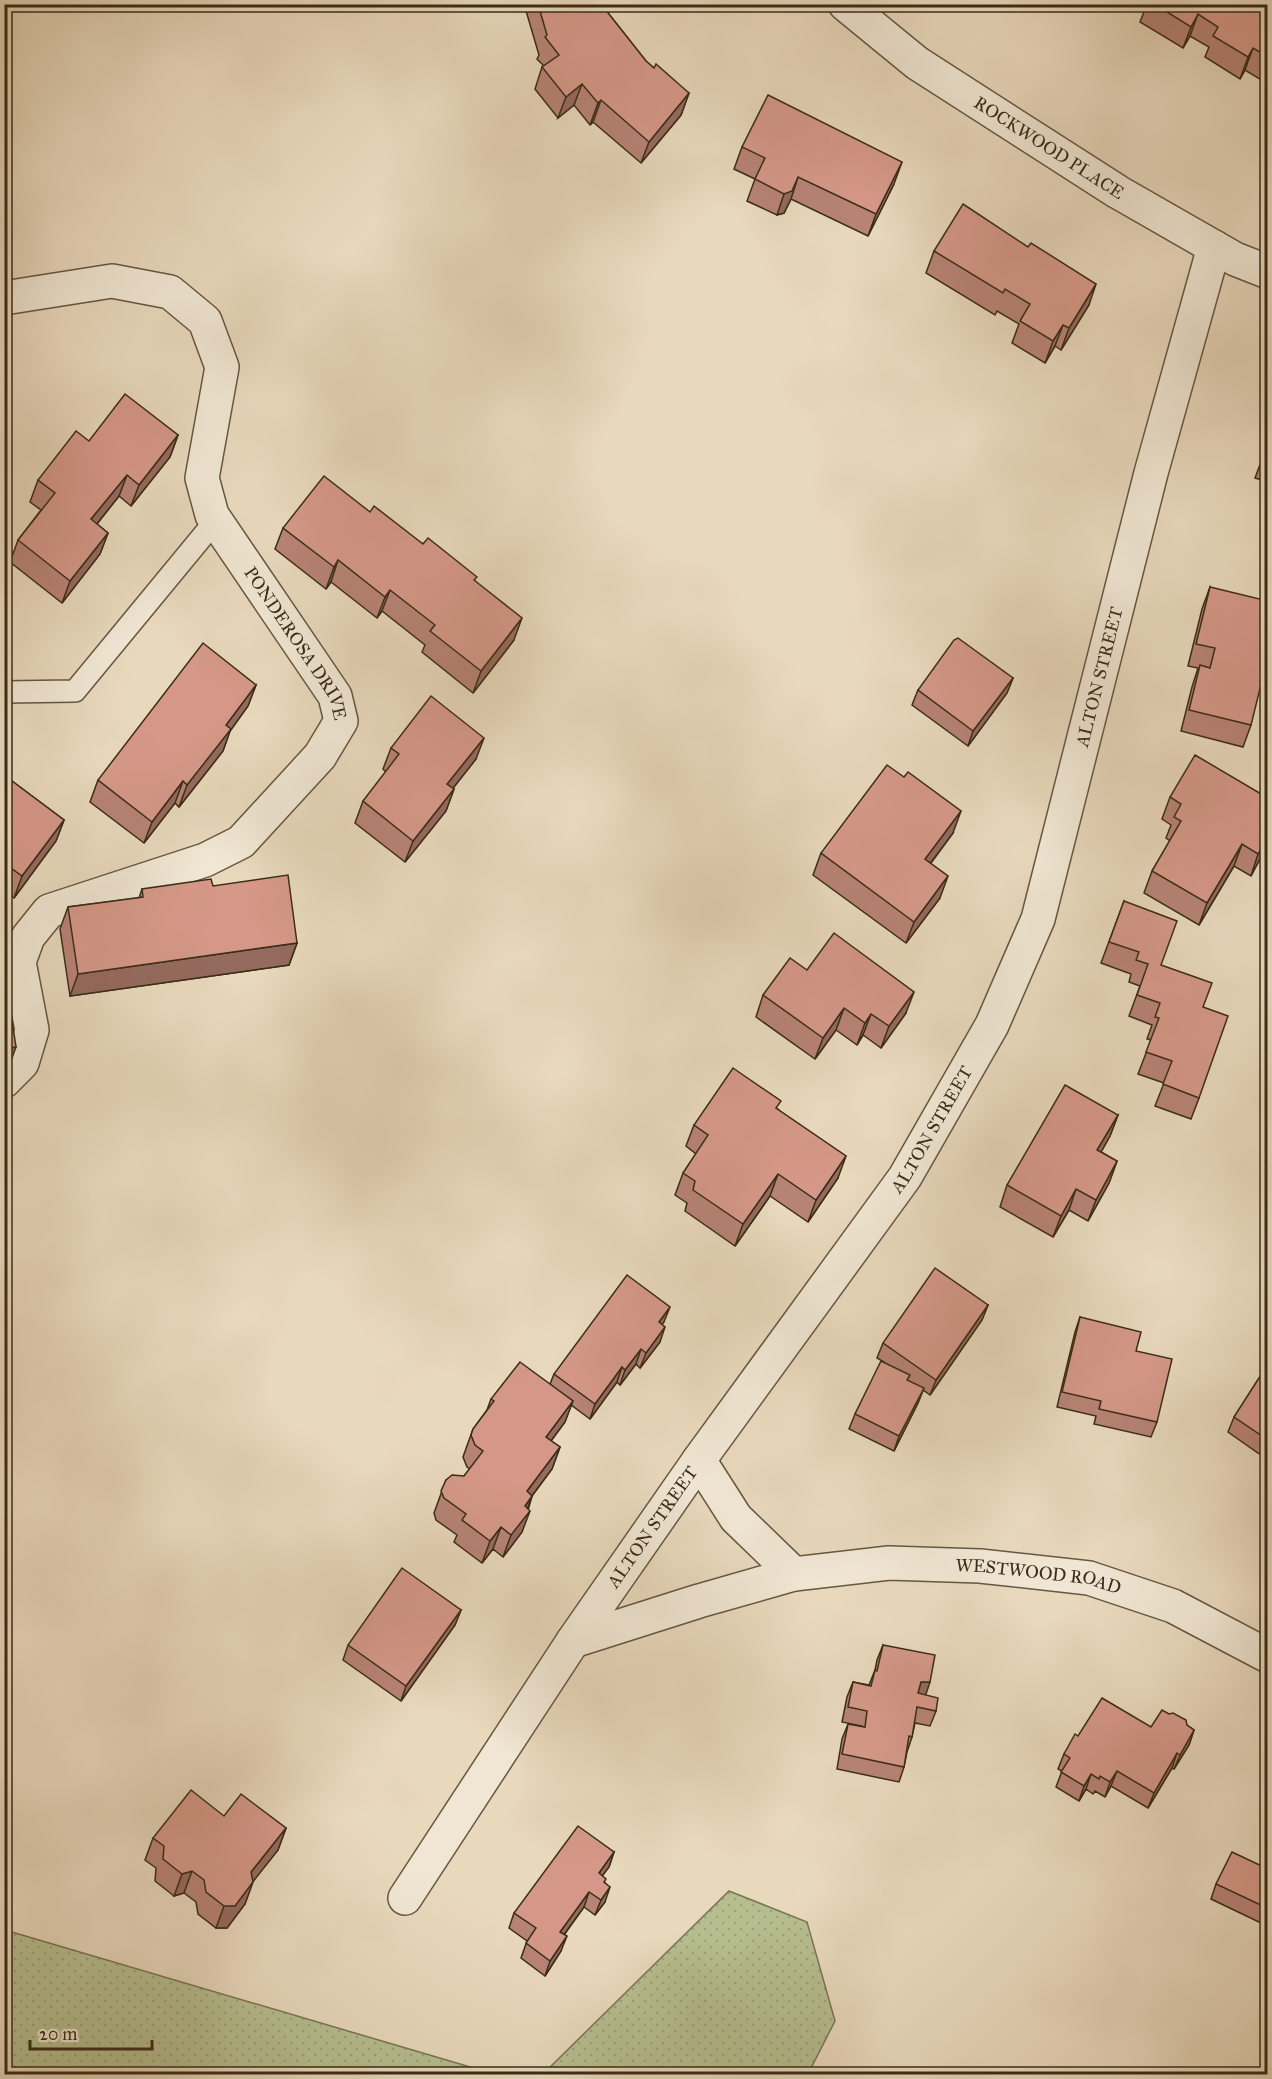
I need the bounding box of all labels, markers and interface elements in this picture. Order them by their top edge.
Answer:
street label: ROCKWOOD PLACE [970,91,1128,204]
street label: PONDEROSA DRIVE [239,563,351,722]
street label: ALTON STREET [1071,605,1128,750]
street label: ALTON STREET [885,1062,977,1198]
street label: ALTON STREET [602,1462,702,1593]
street label: WESTWOOD ROAD [955,1554,1124,1599]
scale bar [30,2013,152,2051]
text: 20 m [39,2023,77,2045]

